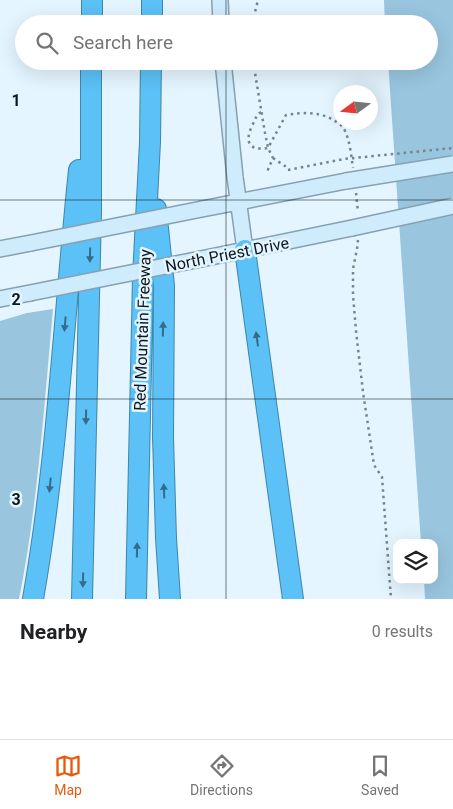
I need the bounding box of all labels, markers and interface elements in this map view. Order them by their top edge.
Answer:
search box [15,15,438,70]
icon: search [33,29,61,57]
text: Search here [73,31,173,54]
north arrow [333,85,378,130]
text: 1 [11,91,21,110]
street label: North Priest Drive [164,233,291,276]
one-way arrow [85,247,93,263]
street label: Red Mountain Freeway [130,248,155,411]
text: 2 [11,290,21,309]
one-way arrow [61,316,69,332]
one-way arrow [159,321,167,337]
one-way arrow [253,331,261,347]
one-way arrow [82,409,90,425]
one-way arrow [46,478,54,494]
one-way arrow [160,483,168,499]
text: 3 [11,490,21,509]
map controls [393,539,438,584]
button: layers [393,539,438,584]
one-way arrow [133,542,141,558]
one-way arrow [78,572,86,588]
text: Nearby [20,620,87,644]
text: 0 results [372,622,433,641]
tab: Map [54,752,82,798]
tab: Directions [190,752,253,798]
tab: Saved [361,752,399,798]

